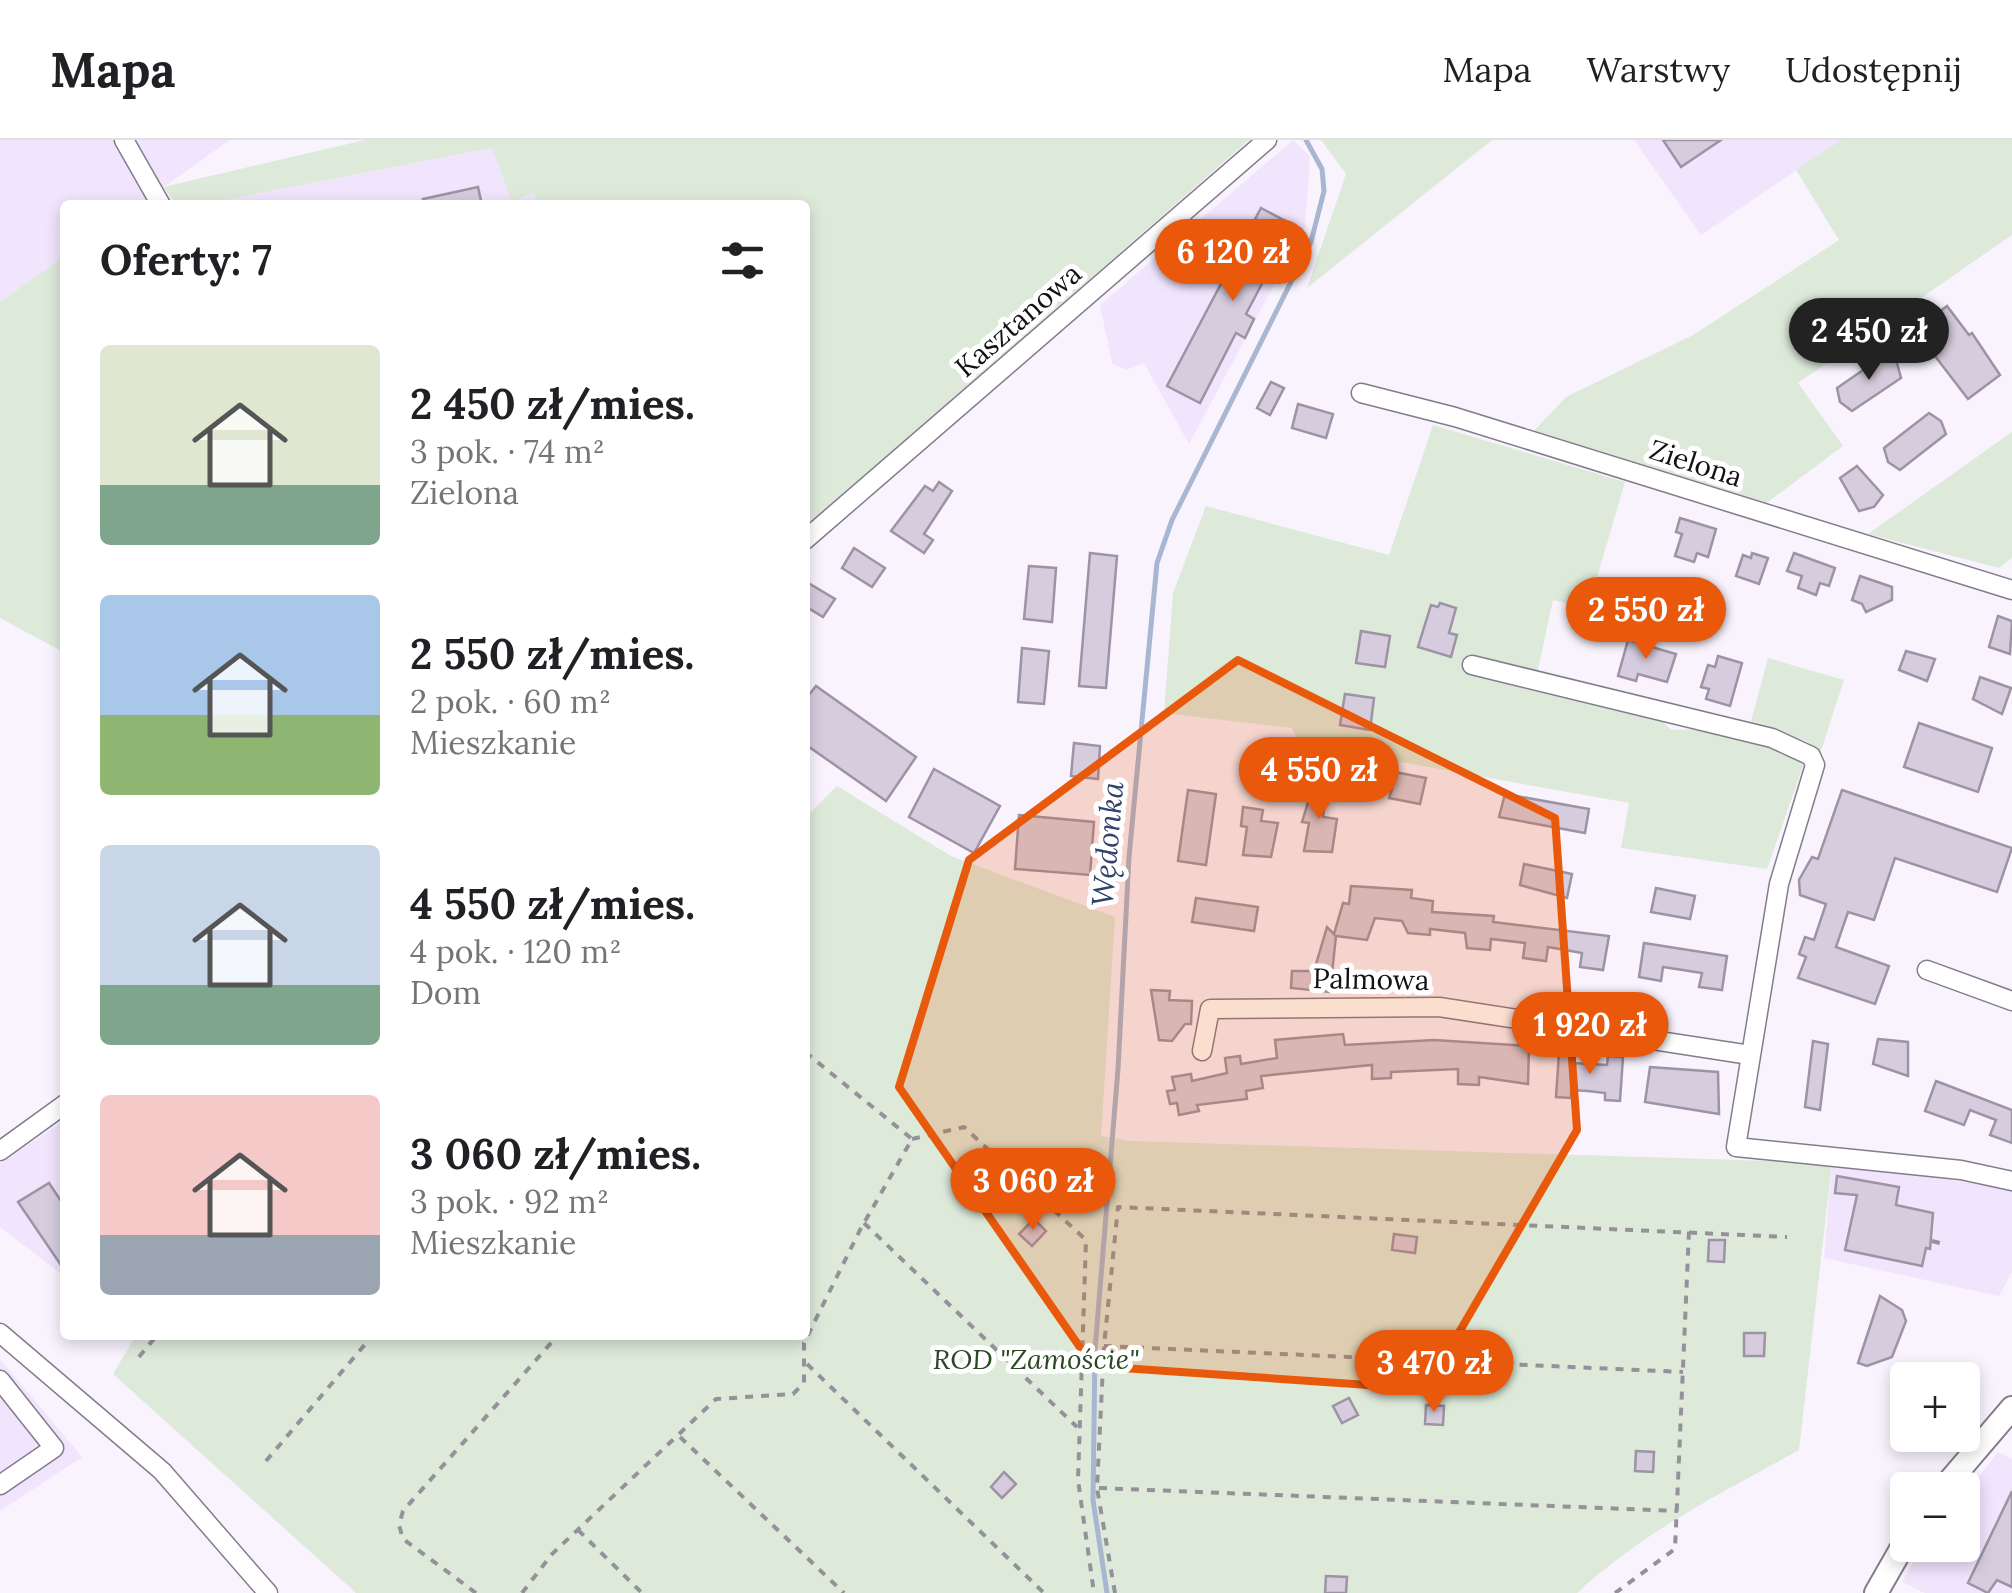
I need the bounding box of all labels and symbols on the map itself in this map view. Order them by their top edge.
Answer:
pin: 6 120 zł [1130,219,1336,304]
street label: Kasztanowa [947,255,1089,385]
pin: 2 450 zł [1766,298,1972,383]
street label: Zielona [1645,431,1747,495]
pin: 2 550 zł [1543,577,1749,662]
pin: 4 550 zł [1216,737,1422,822]
water label: Wędonka [1083,779,1131,908]
street label: Palmowa [1312,960,1430,998]
pin: 1 920 zł [1487,992,1693,1077]
pin: 3 060 zł [930,1148,1136,1233]
pin: 3 470 zł [1331,1330,1537,1415]
park label: ROD "Zamoście" [933,1341,1139,1377]

